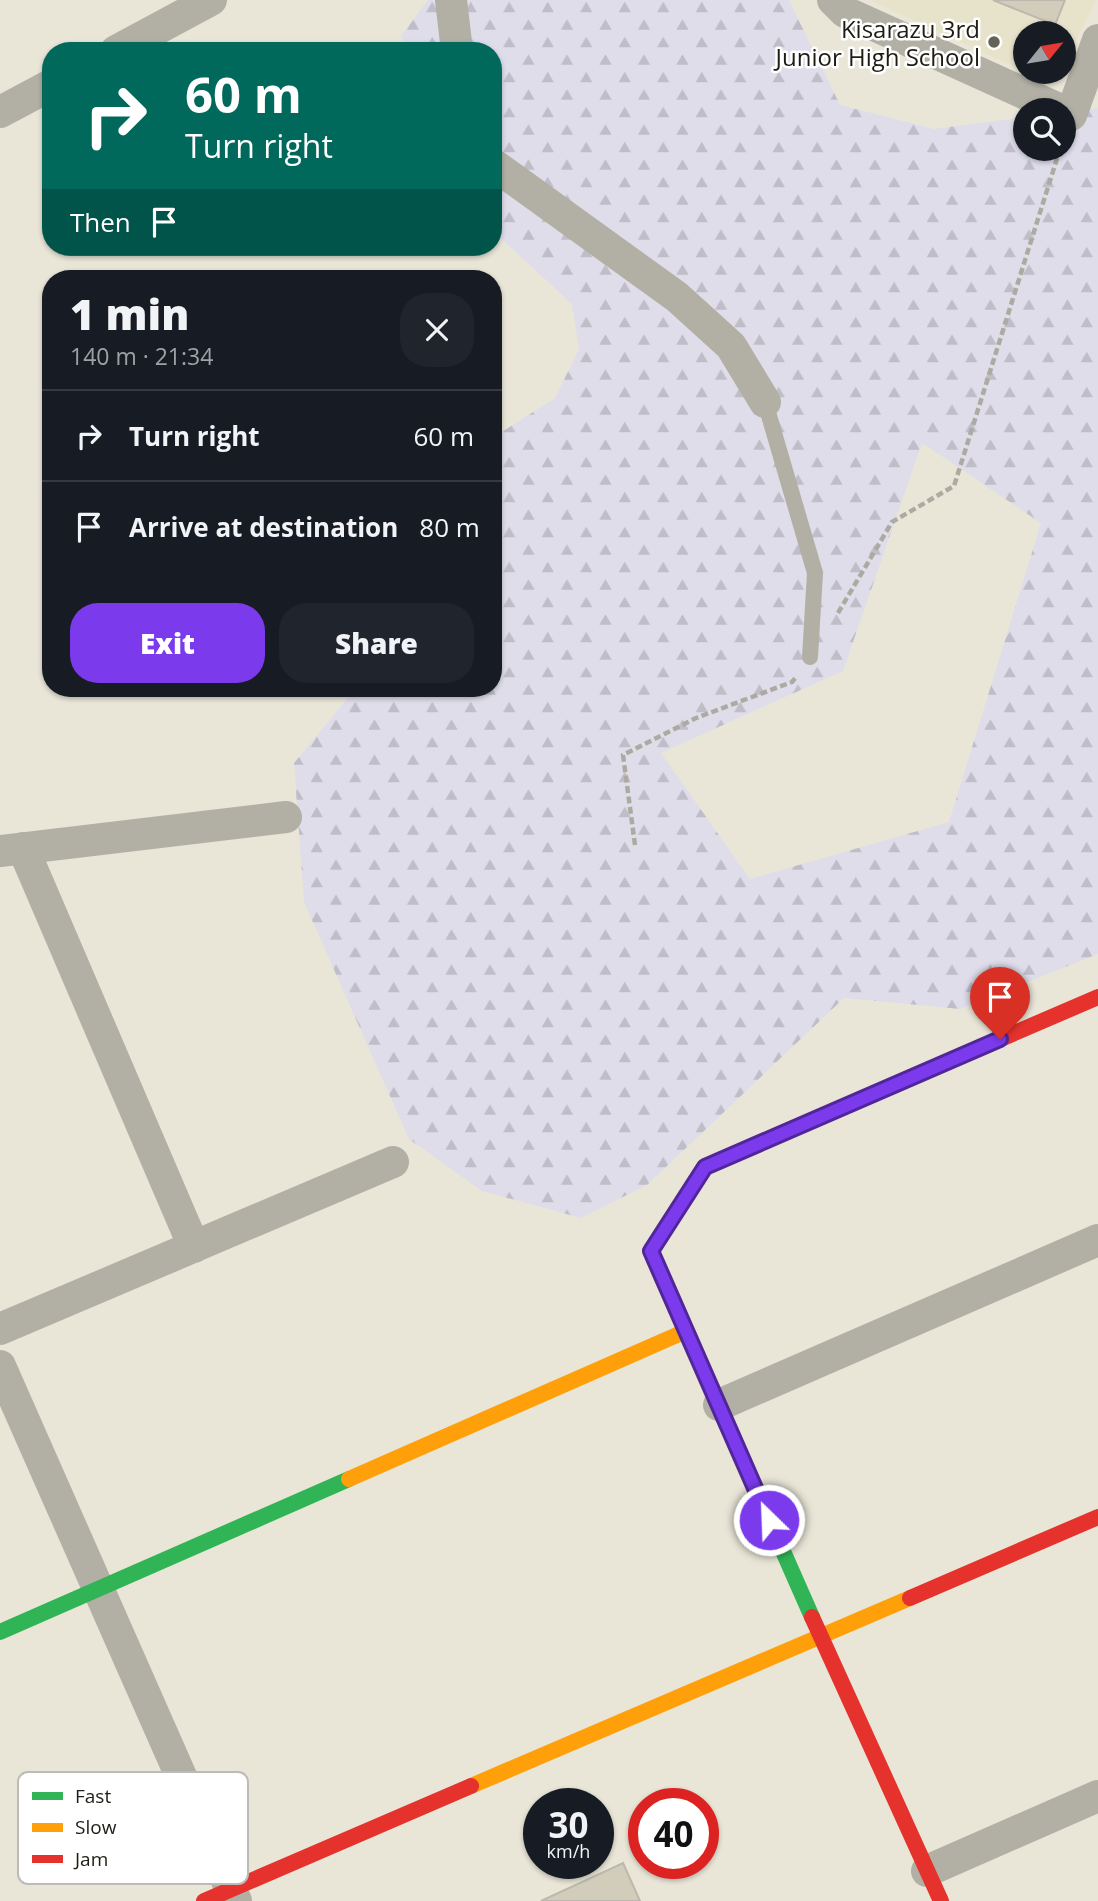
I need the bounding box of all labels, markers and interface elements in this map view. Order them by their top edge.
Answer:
place label: Kisarazu 3rd Junior High School [774,12,980,73]
north arrow [1013,21,1076,84]
map controls [1013,21,1076,161]
marker: Kisarazu 3rd Junior High School [986,34,1002,50]
text: 60 m [185,61,302,127]
icon: right [70,70,161,161]
button: search [1013,98,1076,161]
text: Turn right [185,124,333,167]
icon: arrive [145,203,183,241]
text: Then [70,204,131,240]
text: 1 min [70,285,189,342]
button: close [400,293,474,367]
text: 140 m · 21:34 [70,340,213,372]
icon: right [70,417,108,455]
text: Turn right [129,418,260,454]
text: 60 m [413,418,474,454]
icon: arrive [70,508,108,546]
text: Arrive at destination [129,509,398,545]
text: 80 m [419,509,480,545]
button: Exit [70,603,265,683]
button: Share [279,603,474,683]
pin [970,967,1030,1039]
icon: arrive [981,978,1019,1016]
position arrow [732,1483,806,1557]
legend [18,1772,248,1884]
text: Fast [75,1783,111,1809]
speed limit sign: 40 [628,1788,719,1879]
text: 30 [548,1801,589,1848]
text: Slow [75,1814,117,1840]
text: km/h [547,1839,590,1863]
text: Jam [73,1846,108,1872]

